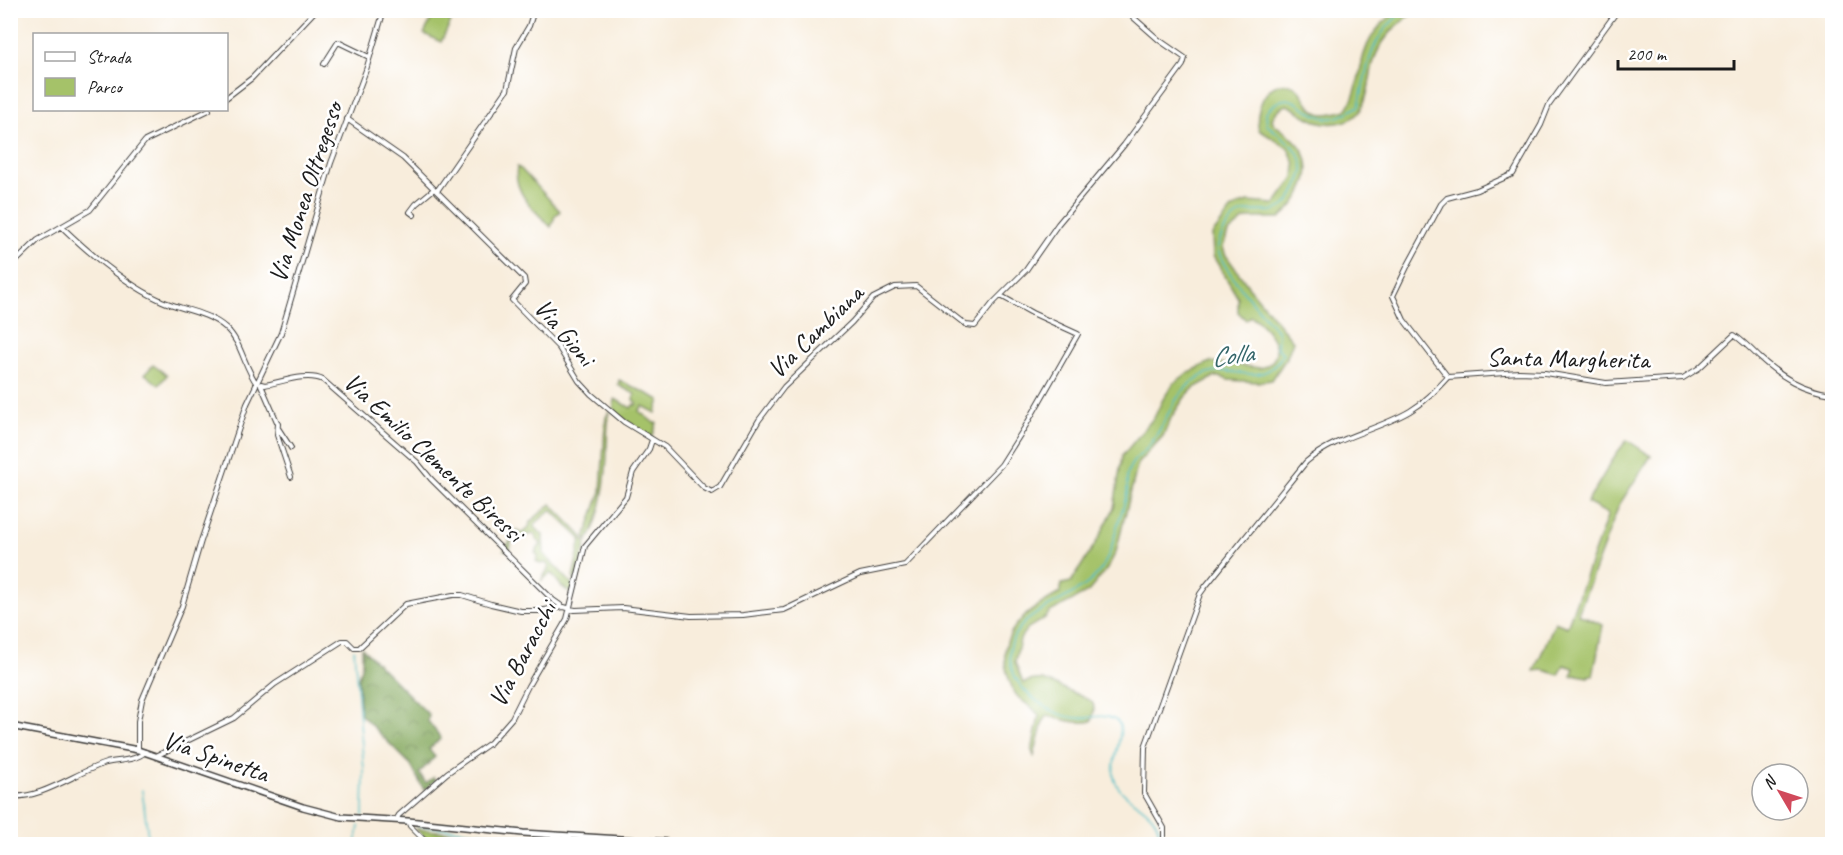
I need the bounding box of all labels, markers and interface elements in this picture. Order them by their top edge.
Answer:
legend [33,33,228,111]
scale bar [1618,33,1734,71]
text: 200 m [1627,43,1668,65]
text: Strada [87,46,132,68]
text: Parco [87,76,123,98]
street label: Via Monea Oltregesso [261,95,351,286]
street label: Via Cambiana [760,276,872,385]
street label: Via Gioni [527,292,604,375]
water label: Colla [1209,335,1257,374]
street label: Santa Margherita [1486,341,1652,376]
street label: Via Emilio Clemente Biressi [337,365,533,551]
street label: Via Baracchi [481,593,565,713]
street label: Via Spinetta [159,723,274,790]
north arrow [1750,762,1810,822]
text: N [1758,771,1782,793]

